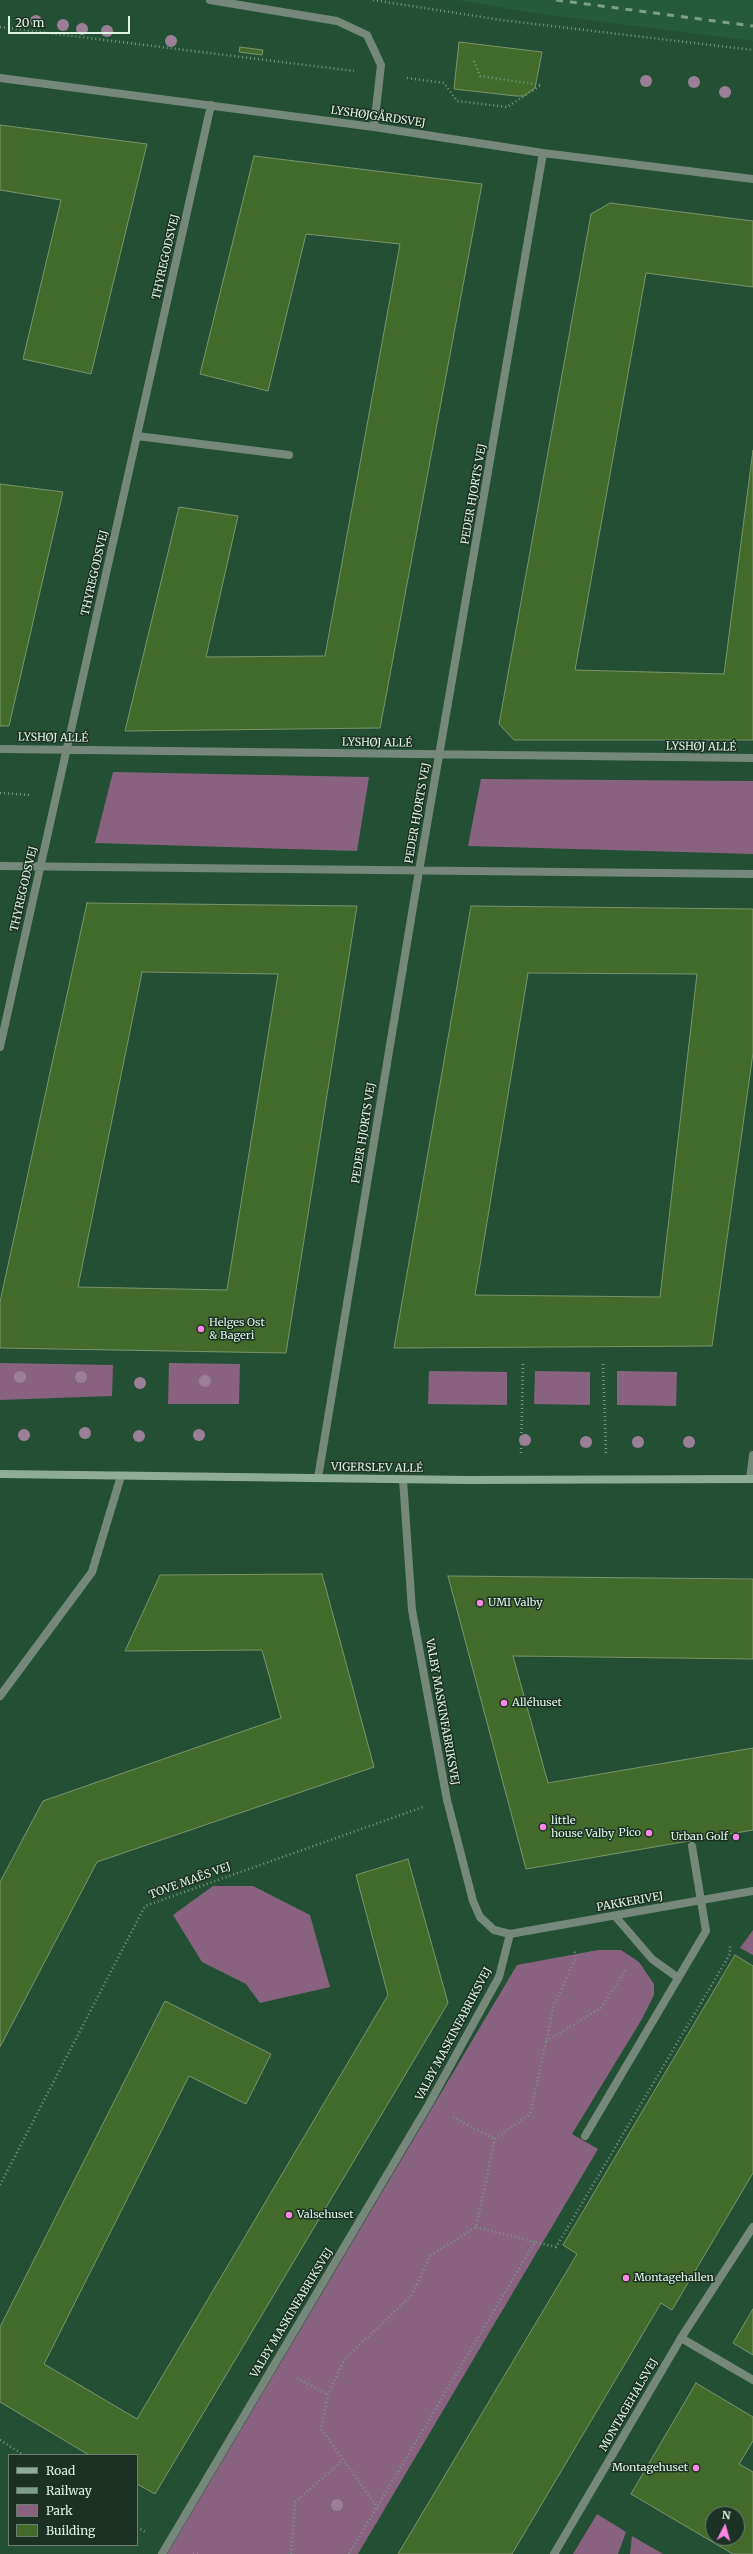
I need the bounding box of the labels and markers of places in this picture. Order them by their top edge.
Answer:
place label: Helges Ost & Bageri [209,1316,265,1342]
marker: Helges Ost & Bageri [196,1324,206,1334]
place label: UMI Valby [488,1596,543,1610]
marker: UMI Valby [475,1598,485,1608]
place label: Alléhuset [512,1696,562,1710]
marker: Alléhuset [499,1698,509,1708]
place label: little house Valby [551,1814,614,1840]
marker: little house Valby [538,1822,548,1832]
place label: Pico [619,1826,641,1840]
marker: Pico [644,1828,654,1838]
place label: Urban Golf [671,1830,728,1844]
marker: Urban Golf [731,1832,741,1842]
place label: Valsehuset [297,2208,354,2222]
marker: Valsehuset [284,2210,294,2220]
place label: Montagehallen [634,2271,714,2285]
marker: Montagehallen [621,2273,631,2283]
place label: Montagehuset [612,2461,688,2475]
marker: Montagehuset [691,2463,701,2473]

